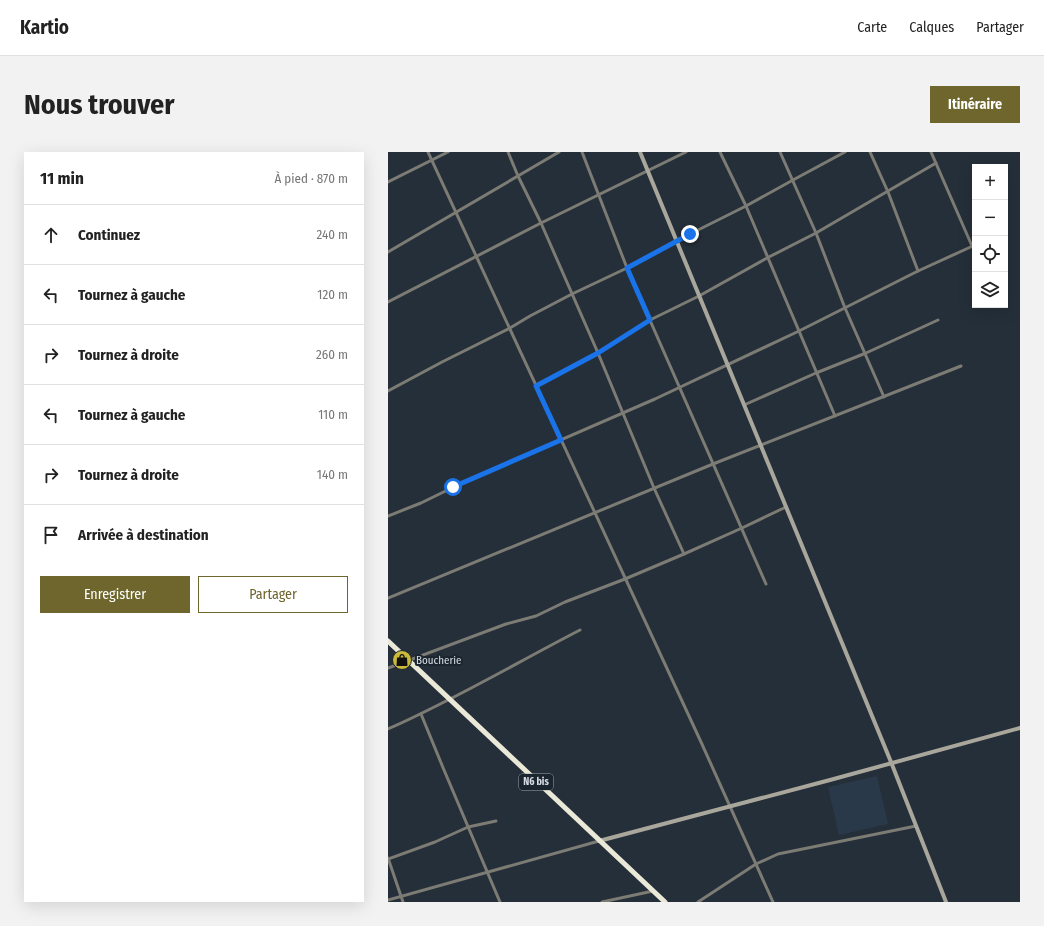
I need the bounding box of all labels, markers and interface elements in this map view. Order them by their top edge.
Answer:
text: Kartio [20,16,69,39]
text: Carte [857,19,887,36]
text: Calques [909,19,954,36]
text: Partager [976,19,1024,36]
button: Itinéraire [930,86,1020,123]
text: Nous trouver [24,88,175,121]
map controls [972,164,1008,308]
button: + [972,164,1008,200]
text: 11 min [40,168,84,189]
text: À pied · 870 m [274,171,348,186]
button: − [972,200,1008,236]
icon: ahead [40,224,62,246]
route end [681,225,699,243]
text: Continuez [78,226,140,244]
text: 240 m [316,227,348,242]
button: locate [972,236,1008,272]
button: layers [972,272,1008,308]
icon: left [40,284,62,306]
text: Tournez à gauche [78,286,185,304]
text: 120 m [317,287,348,302]
icon: right [40,344,62,366]
text: Tournez à droite [78,346,179,364]
text: 260 m [316,347,348,362]
icon: left [40,404,62,426]
text: Tournez à gauche [78,406,185,424]
text: 110 m [318,407,348,422]
icon: right [40,464,62,486]
text: Tournez à droite [78,466,179,484]
text: 140 m [317,467,348,482]
route start [444,478,462,496]
icon: arrive [40,524,62,546]
text: Arrivée à destination [78,526,209,544]
button: Enregistrer [40,576,190,613]
button: Partager [198,576,348,613]
shop icon: Boucherie [391,649,413,671]
place label: Boucherie [416,654,462,667]
road number: N6 bis [519,774,553,790]

